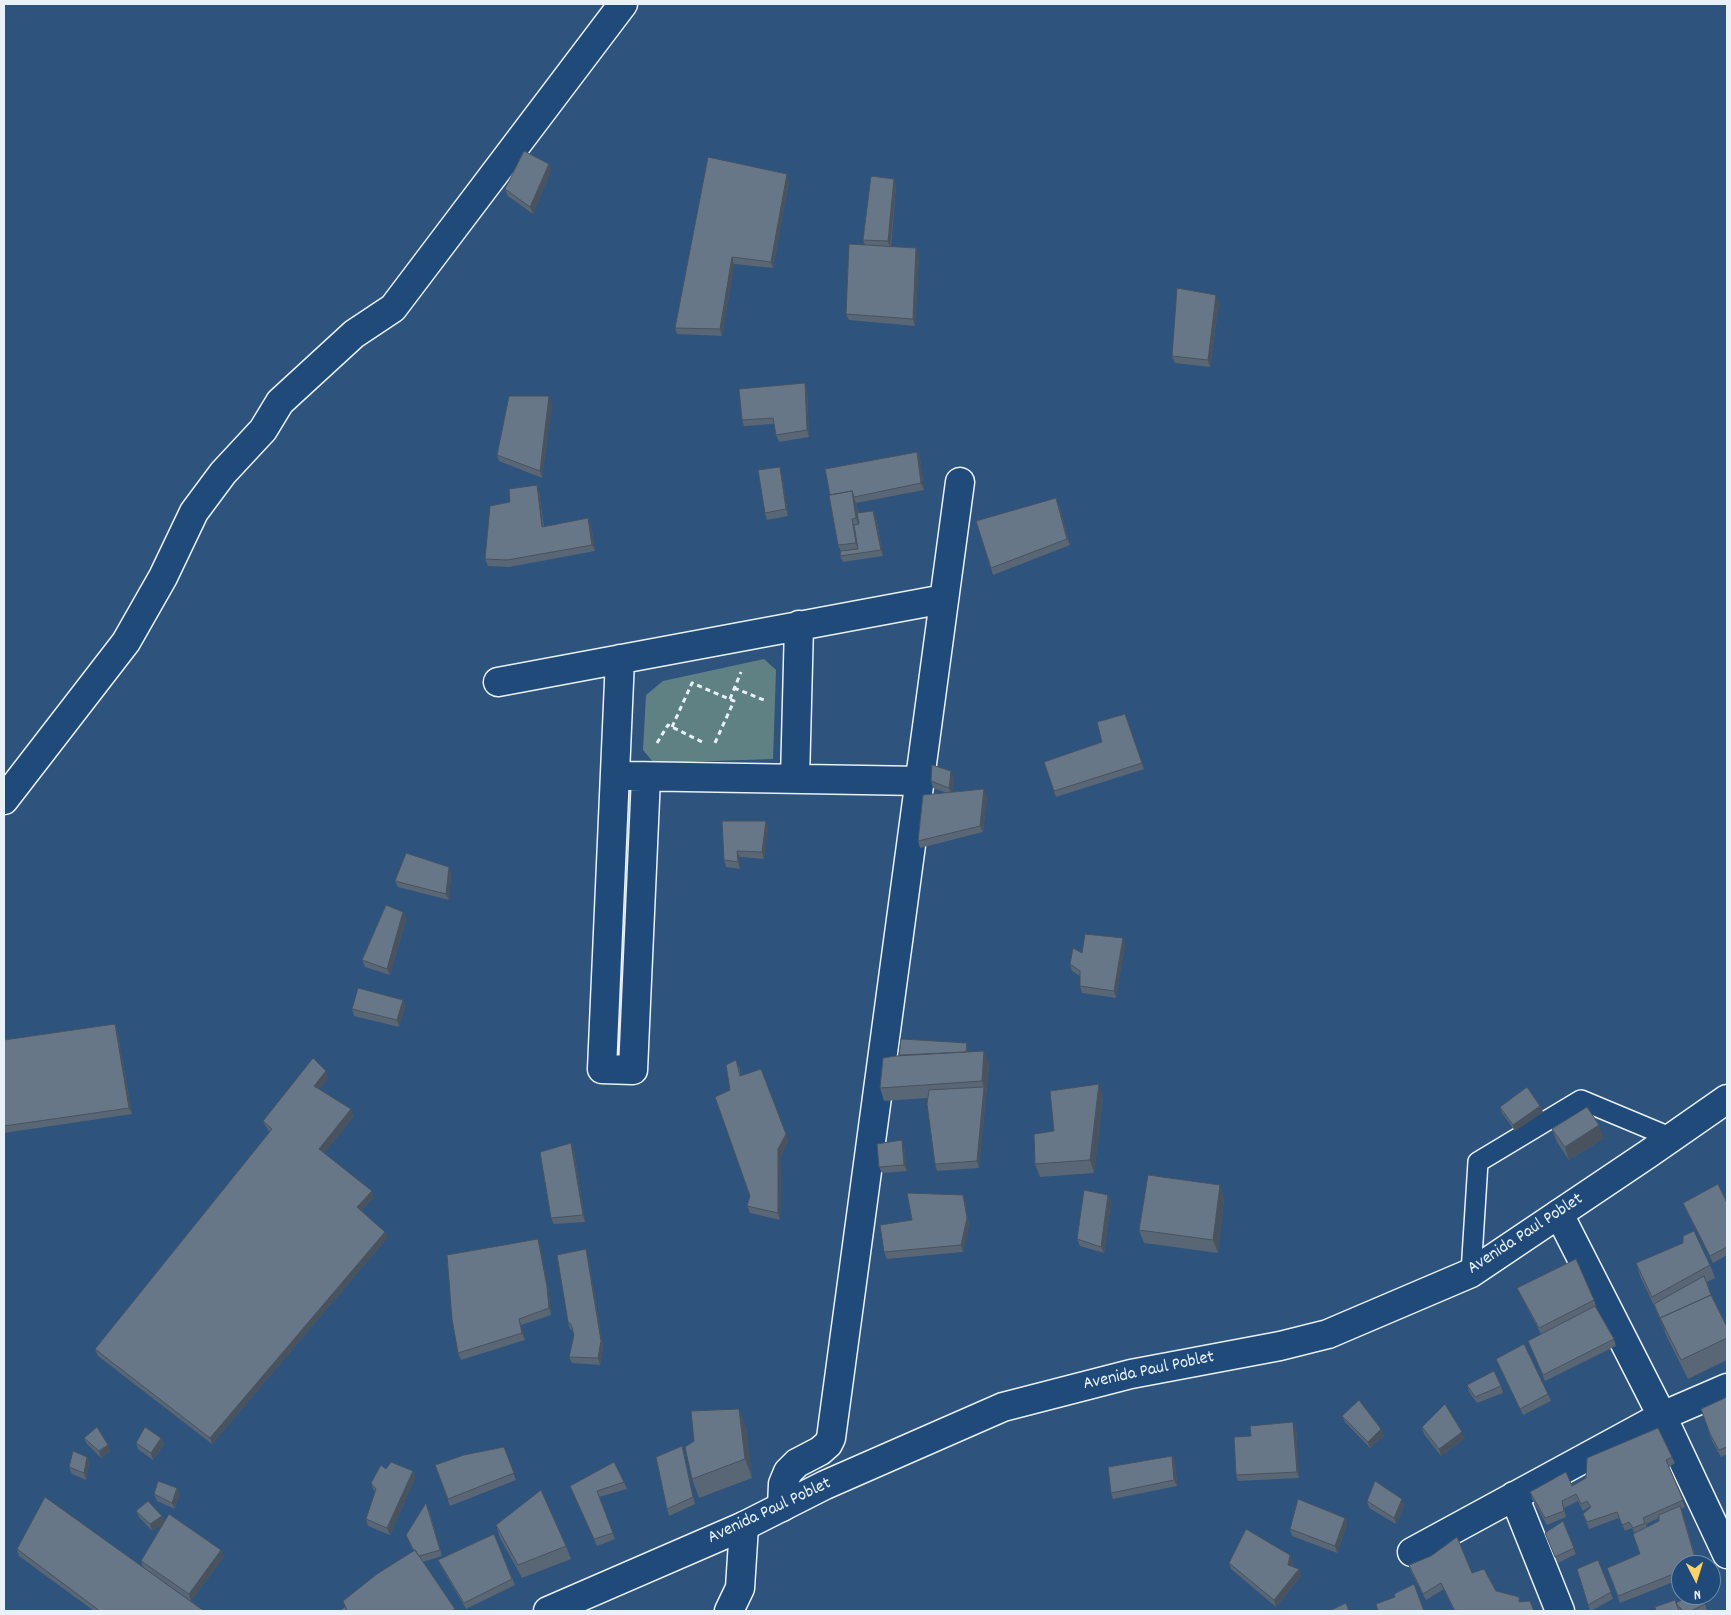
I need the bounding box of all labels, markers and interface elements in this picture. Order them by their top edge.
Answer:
street label: Avenida Paul Poblet [1464,1190,1588,1280]
street label: Avenida Paul Poblet [1081,1348,1217,1396]
street label: Avenida Paul Poblet [705,1474,835,1550]
north arrow [1671,1555,1721,1605]
text: N [1693,1584,1702,1604]

